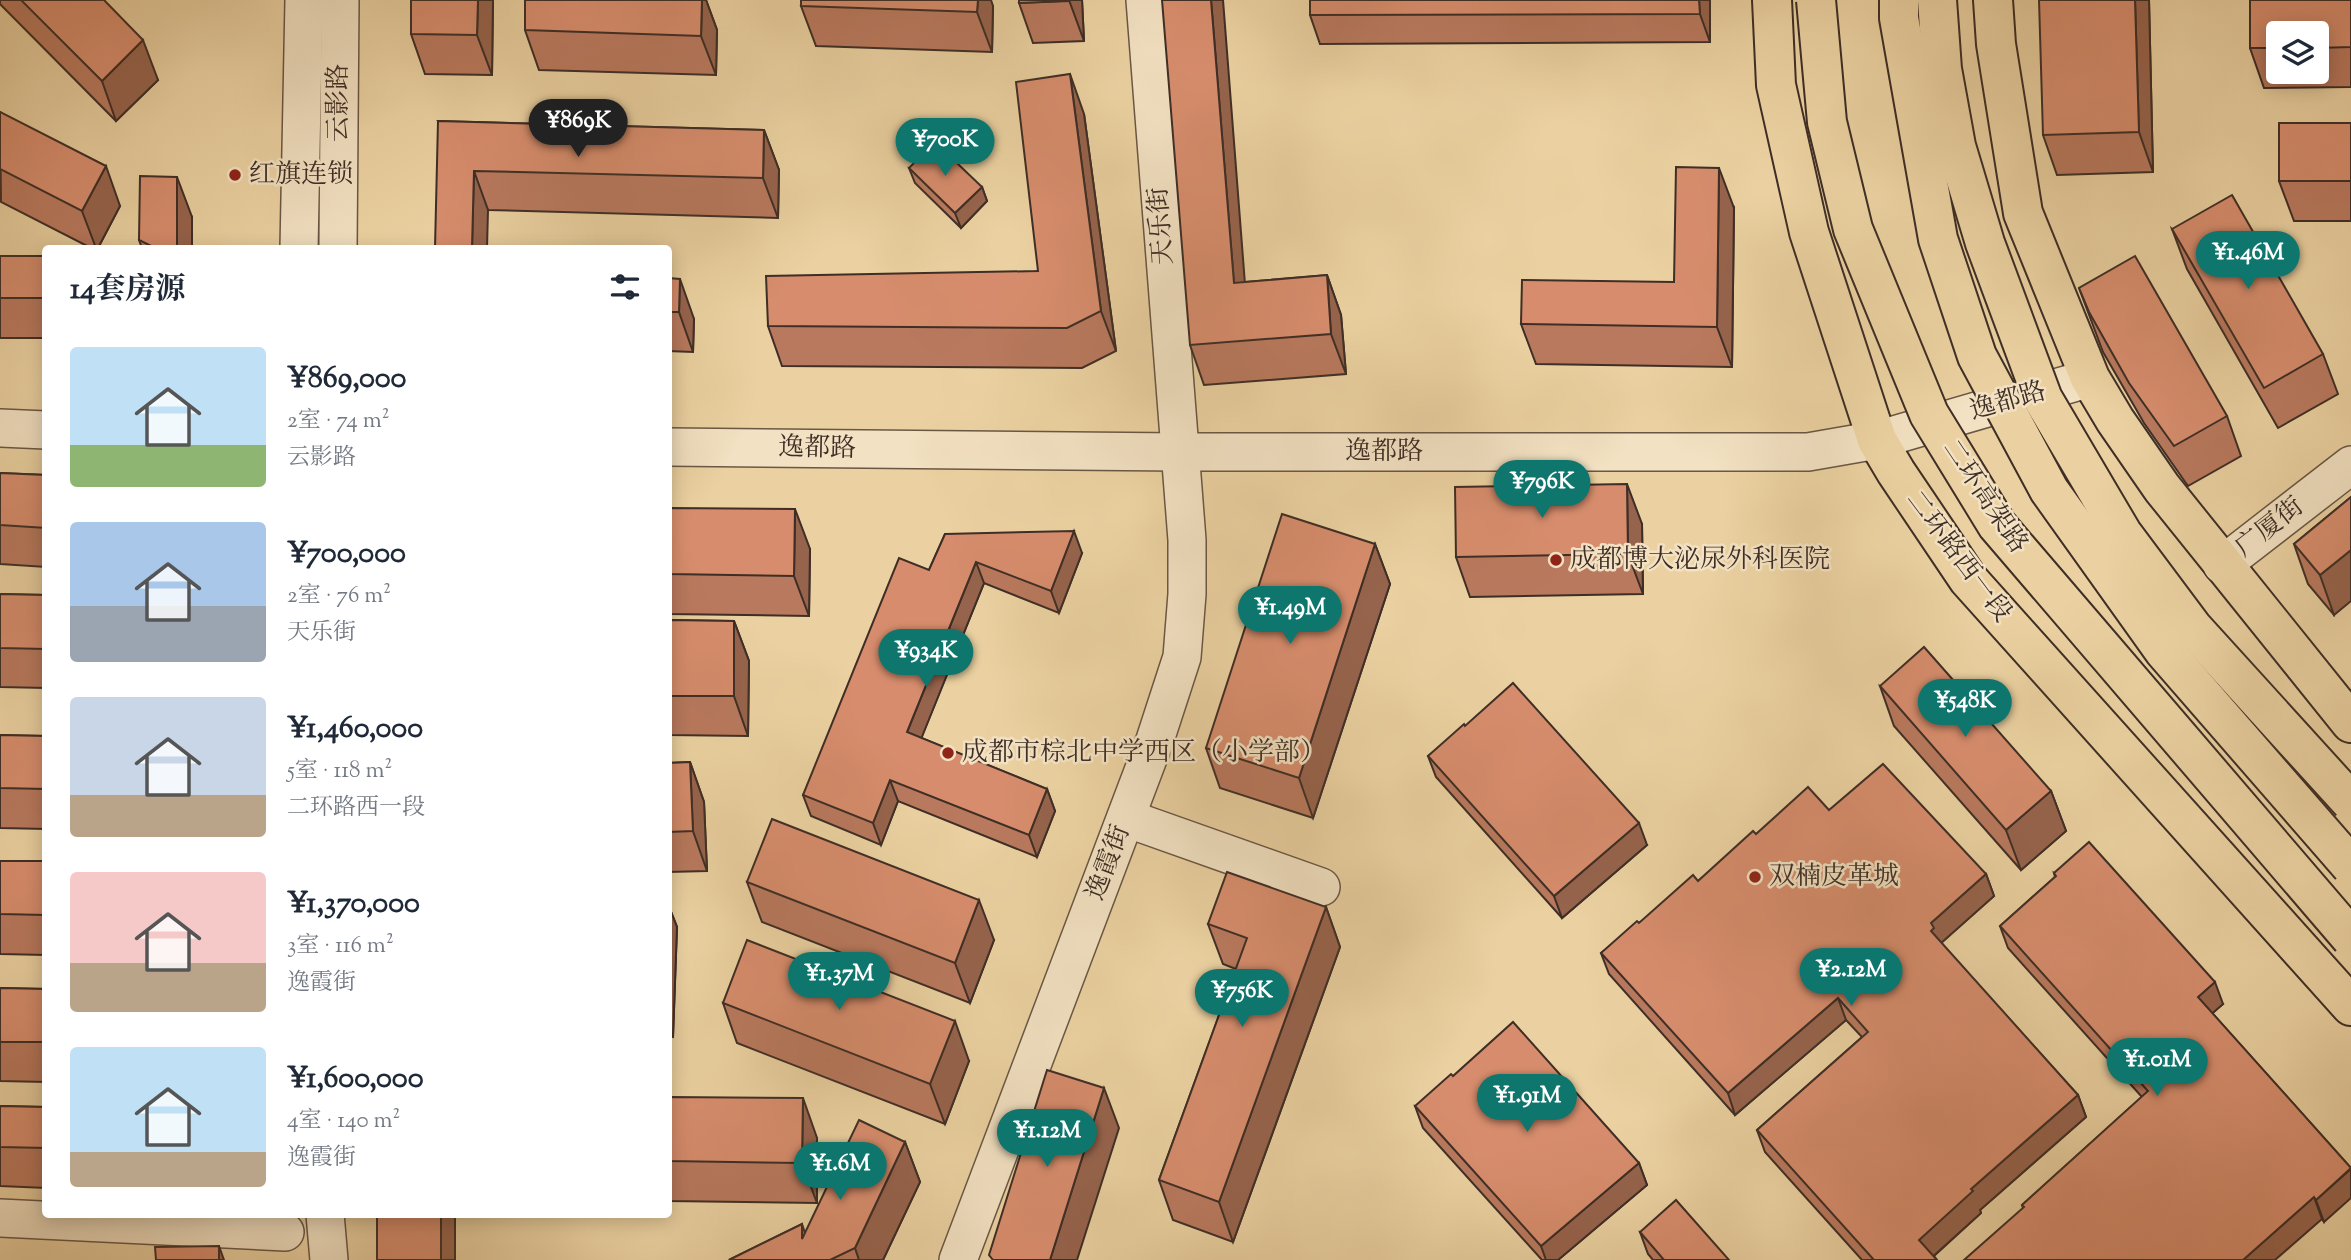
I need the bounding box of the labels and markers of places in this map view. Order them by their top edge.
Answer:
pin: ¥869K [529,100,627,159]
pin: ¥700K [896,118,994,178]
place label: 红旗连锁 [249,157,353,194]
marker: 红旗连锁 [227,167,243,183]
pin: ¥1.46M [2191,232,2305,291]
pin: ¥796K [1493,461,1591,520]
place label: 成都博大泌尿外科医院 [1570,542,1830,579]
marker: 成都博大泌尿外科医院 [1548,552,1564,568]
pin: ¥1.49M [1233,586,1347,646]
pin: ¥934K [877,630,975,689]
pin: ¥548K [1916,680,2014,739]
place label: 成都市棕北中学西区（小学部） [962,735,1326,772]
marker: 成都市棕北中学西区（小学部） [940,745,956,761]
place label: 双楠皮革城 [1769,859,1899,896]
marker: 双楠皮革城 [1747,869,1763,885]
pin: ¥2.12M [1794,948,1908,1008]
pin: ¥1.37M [782,953,896,1012]
pin: ¥756K [1193,970,1291,1029]
pin: ¥1.01M [2100,1038,2214,1098]
pin: ¥1.91M [1470,1074,1584,1134]
pin: ¥1.12M [990,1110,1104,1169]
pin: ¥1.6M [791,1142,889,1202]

